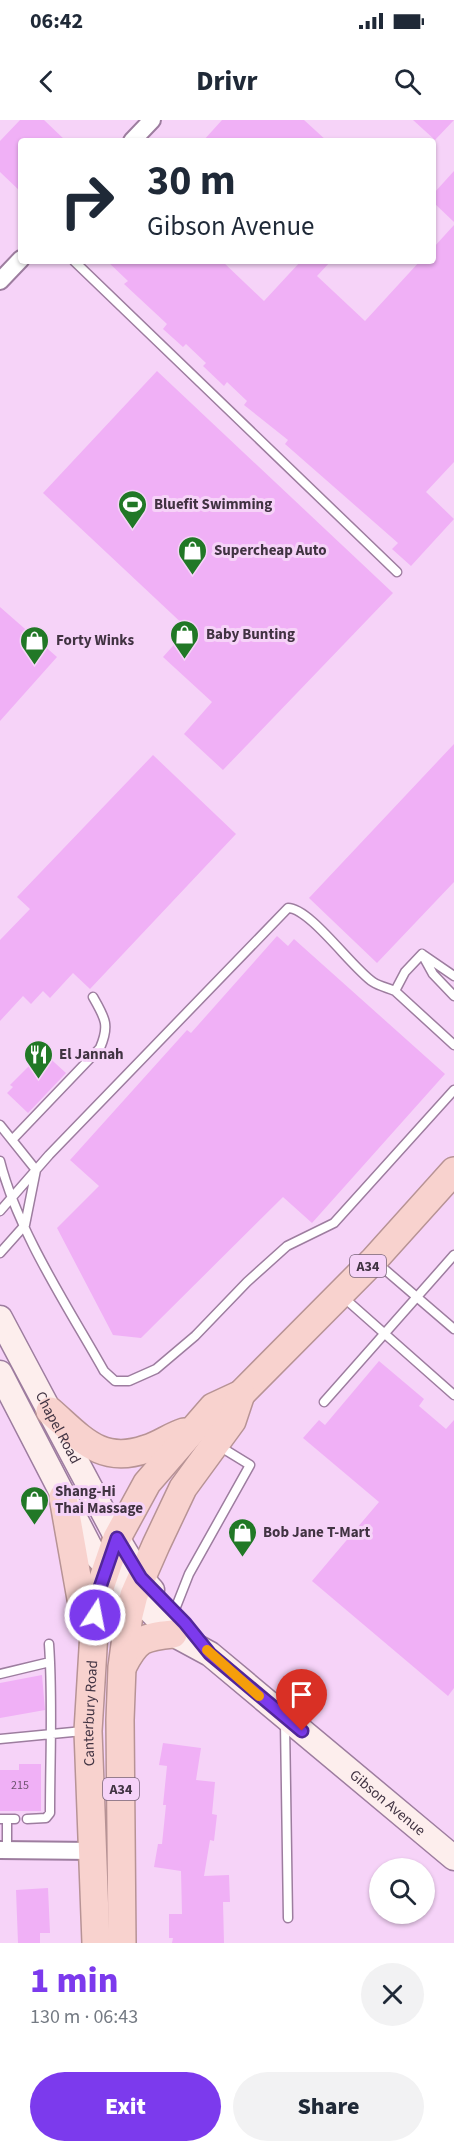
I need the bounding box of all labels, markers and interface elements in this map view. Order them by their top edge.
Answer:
text: 06:42 [30,5,83,37]
text: Drivr [196,62,258,101]
icon: back [30,65,63,98]
icon: search [391,65,424,98]
text: 30 m [147,151,236,211]
icon: right [48,162,126,240]
text: Gibson Avenue [147,207,315,246]
sports icon: Bluefit Swimming [117,488,149,530]
place label: Bluefit Swimming [154,494,272,515]
shop icon: Supercheap Auto [177,534,209,576]
place label: Supercheap Auto [214,540,327,561]
shop icon: Baby Bunting [169,618,201,660]
shop icon: Forty Winks [19,624,51,666]
place label: Baby Bunting [206,624,295,645]
place label: Forty Winks [56,630,135,651]
restaurant icon: El Jannah [22,1038,54,1080]
place label: El Jannah [59,1044,124,1065]
road number: A34 [350,1255,386,1277]
street label: Chapel Road [30,1388,86,1468]
place label: Shang-Hi Thai Massage [55,1481,143,1519]
shop icon: Shang-Hi Thai Massage [18,1484,50,1526]
shop icon: Bob Jane T-Mart [226,1516,258,1558]
place label: Bob Jane T-Mart [263,1522,371,1543]
position arrow [63,1583,127,1647]
street label: Canterbury Road [78,1660,103,1767]
pin [276,1669,327,1731]
icon: arrive [285,1678,318,1711]
street label: Gibson Avenue [345,1765,430,1841]
house number: 215 [11,1777,29,1794]
road number: A34 [103,1778,139,1800]
map controls [369,1858,435,1924]
button: search [369,1858,435,1924]
text: 1 min [30,1955,118,2006]
button: close [361,1963,424,2026]
text: 130 m · 06:43 [30,2003,138,2031]
button: Exit [30,2072,221,2141]
button: Share [233,2072,424,2141]

